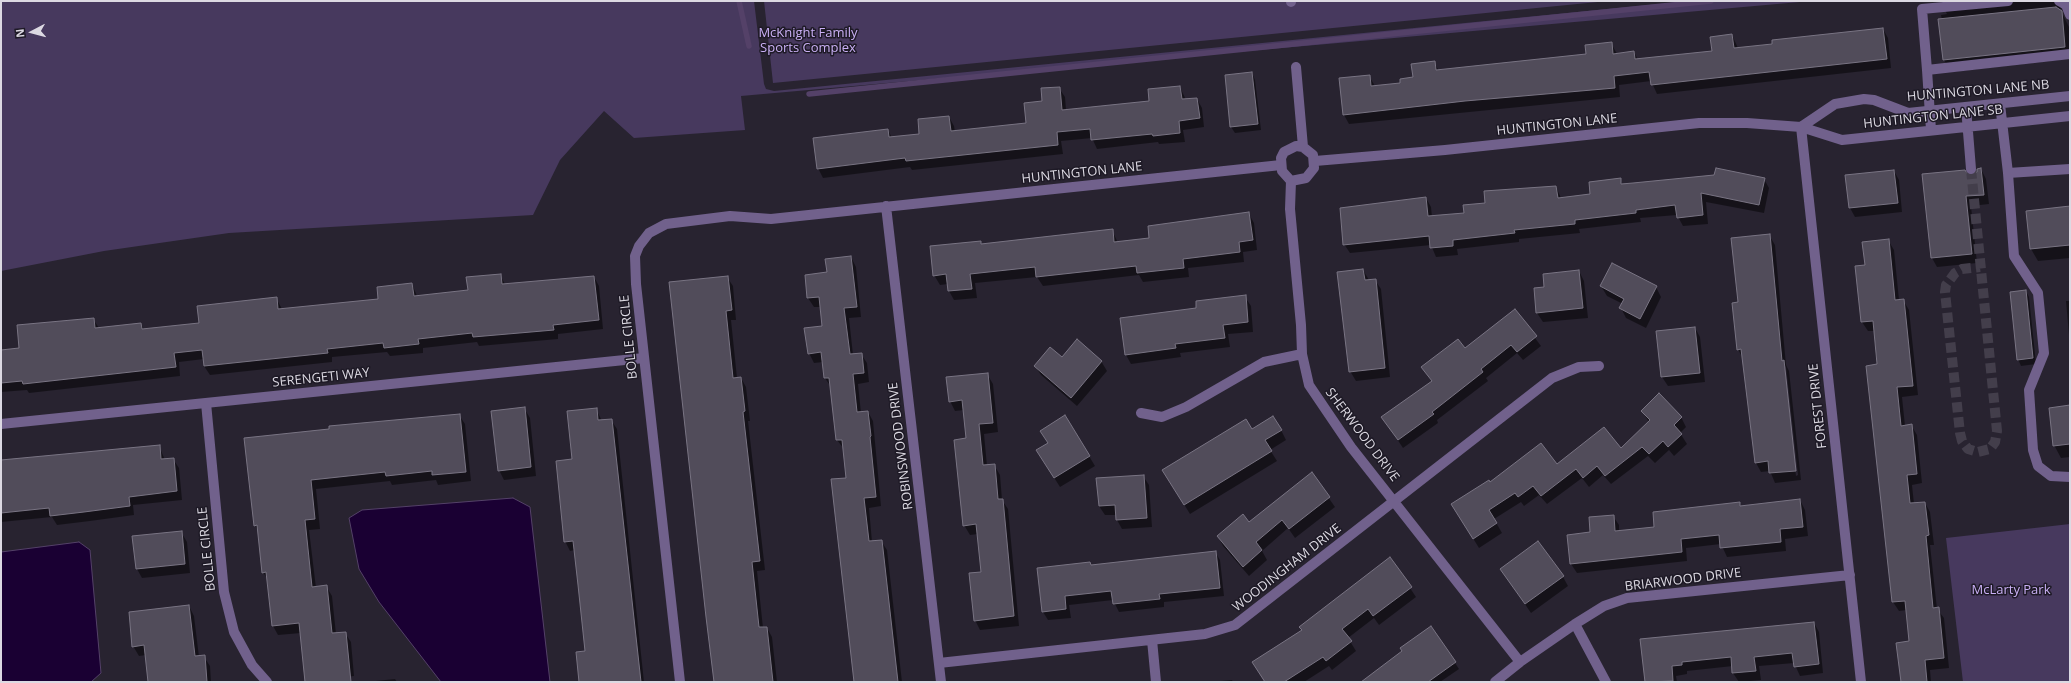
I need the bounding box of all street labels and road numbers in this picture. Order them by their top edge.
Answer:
street label: HUNTINGTON LANE NB [1906,77,2050,105]
street label: HUNTINGTON LANE SB [1862,102,2004,132]
street label: HUNTINGTON LANE [1496,111,1618,139]
street label: HUNTINGTON LANE [1021,159,1143,187]
street label: BOLLE CIRCLE [617,294,641,380]
street label: FOREST DRIVE [1806,363,1830,449]
street label: SERENGETI WAY [272,365,370,391]
street label: ROBINSWOOD DRIVE [885,381,917,511]
street label: SHERWOOD DRIVE [1322,385,1402,485]
street label: BOLLE CIRCLE [195,506,219,592]
street label: WOODINGHAM DRIVE [1230,521,1344,615]
street label: BRIARWOOD DRIVE [1624,565,1742,595]

